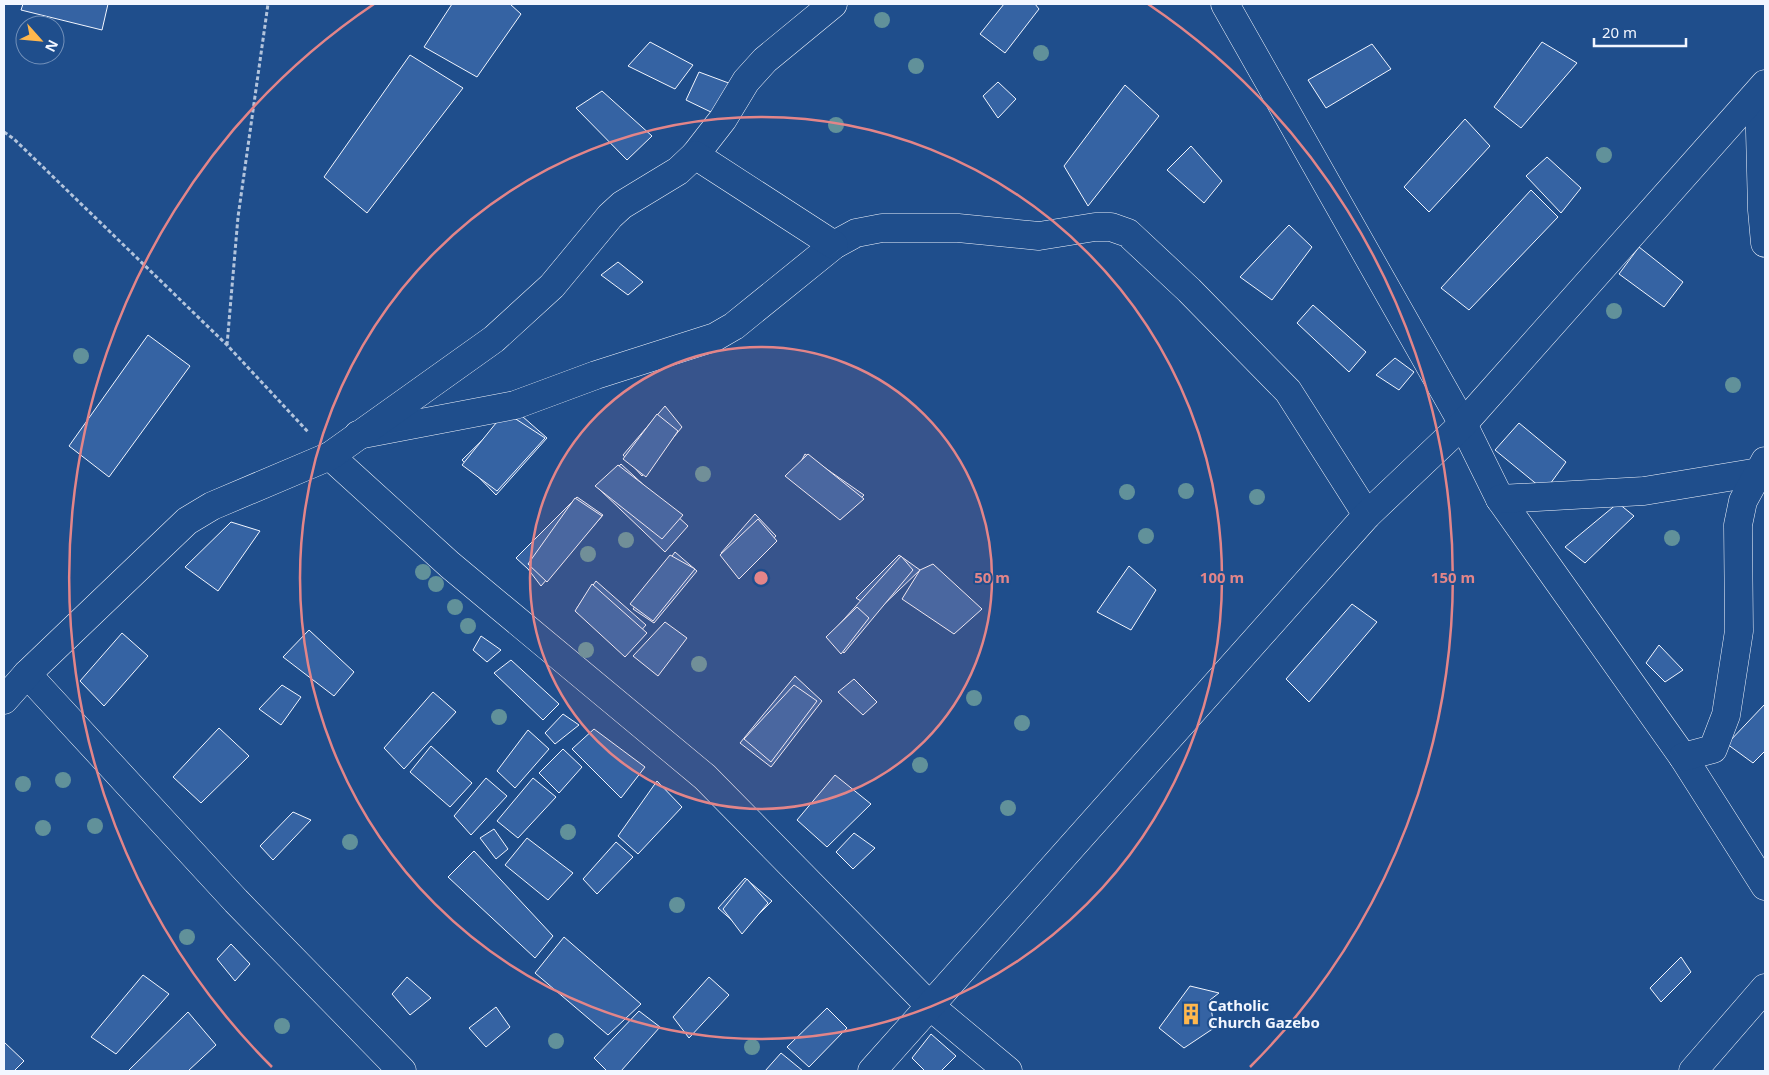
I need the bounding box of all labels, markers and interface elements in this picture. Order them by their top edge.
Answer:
north arrow [15,15,65,65]
scale bar [1594,15,1686,47]
text: 20 m [1602,22,1637,42]
text: N [41,37,63,56]
text: 50 m [974,567,1010,587]
text: 100 m [1200,567,1244,587]
text: 150 m [1431,567,1475,587]
centre of rings [752,569,770,587]
place label: Catholic Church Gazebo [1208,995,1320,1032]
building icon: Catholic Church Gazebo [1178,1001,1204,1027]

